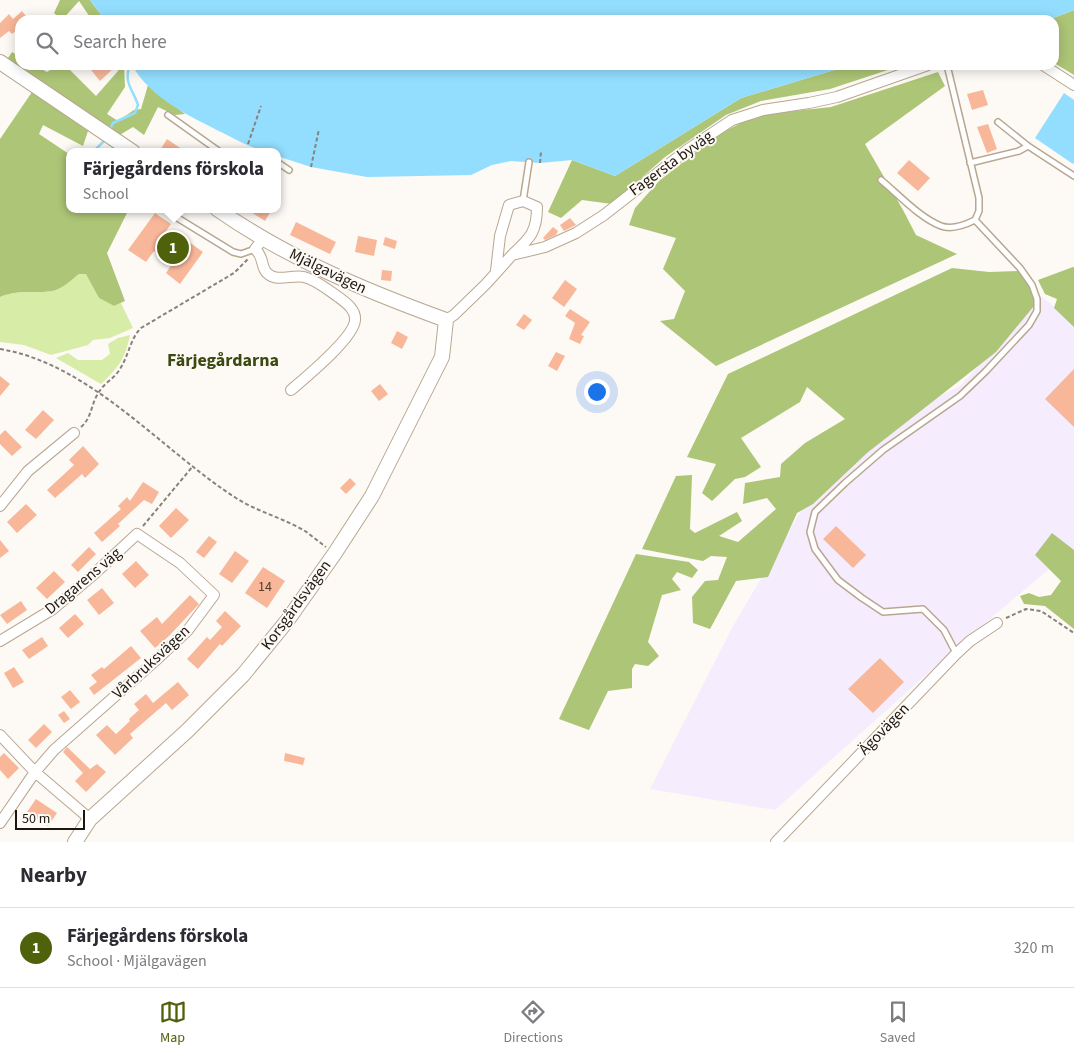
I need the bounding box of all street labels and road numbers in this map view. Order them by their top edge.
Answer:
street label: Fagersta byväg [625,125,717,201]
street label: Mjälgavägen [286,243,370,299]
street label: Dragarens väg [40,542,126,620]
street label: Korsgårdsvägen [256,555,336,655]
street label: Vårbruksvägen [107,620,195,704]
street label: Ägovägen [854,698,914,760]

